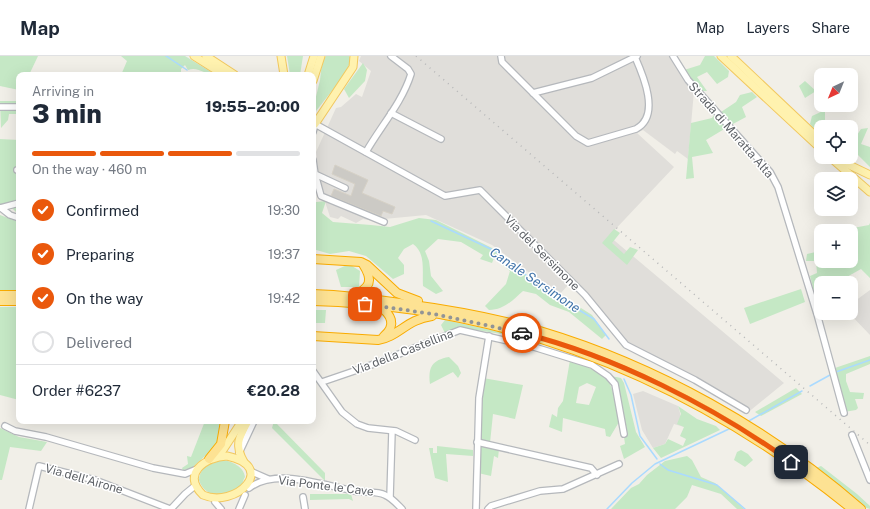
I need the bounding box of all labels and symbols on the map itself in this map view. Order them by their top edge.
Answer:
north arrow [814,68,858,112]
street label: Strada di Maratta Alta [686,79,776,181]
street label: Via del Sersimone [502,213,583,294]
water label: Canale Sersimone [487,244,583,316]
pin [348,287,382,321]
courier [502,313,542,353]
street label: Via della Castellina [351,326,455,378]
pin [774,445,808,479]
street label: Via dell'Airone [43,461,125,497]
street label: Via Ponte le Cave [277,473,375,499]

